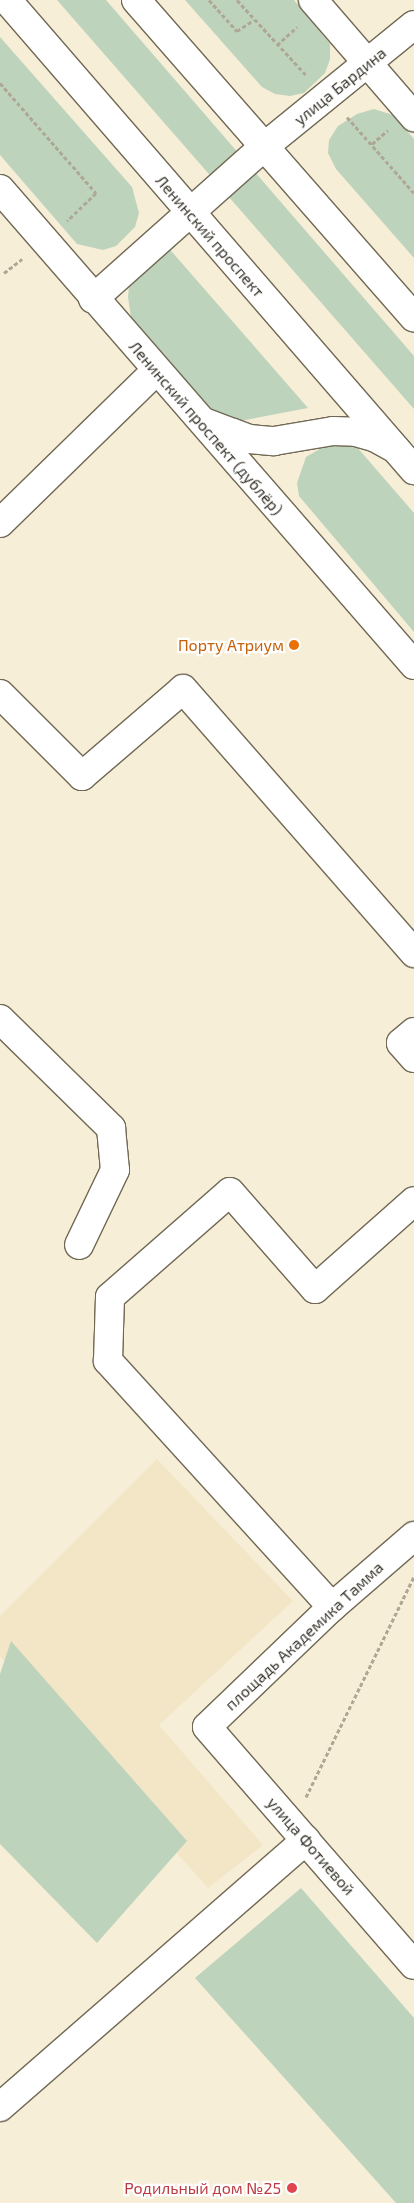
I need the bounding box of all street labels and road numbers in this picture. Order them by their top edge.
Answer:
street label: улица Бардина [290,43,390,129]
street label: Ленинский проспект [152,171,268,301]
street label: Ленинский проспект (дублёр) [125,337,287,519]
street label: площадь Академика Тамма [221,1558,387,1714]
street label: улица Фотиевой [263,1793,359,1899]

